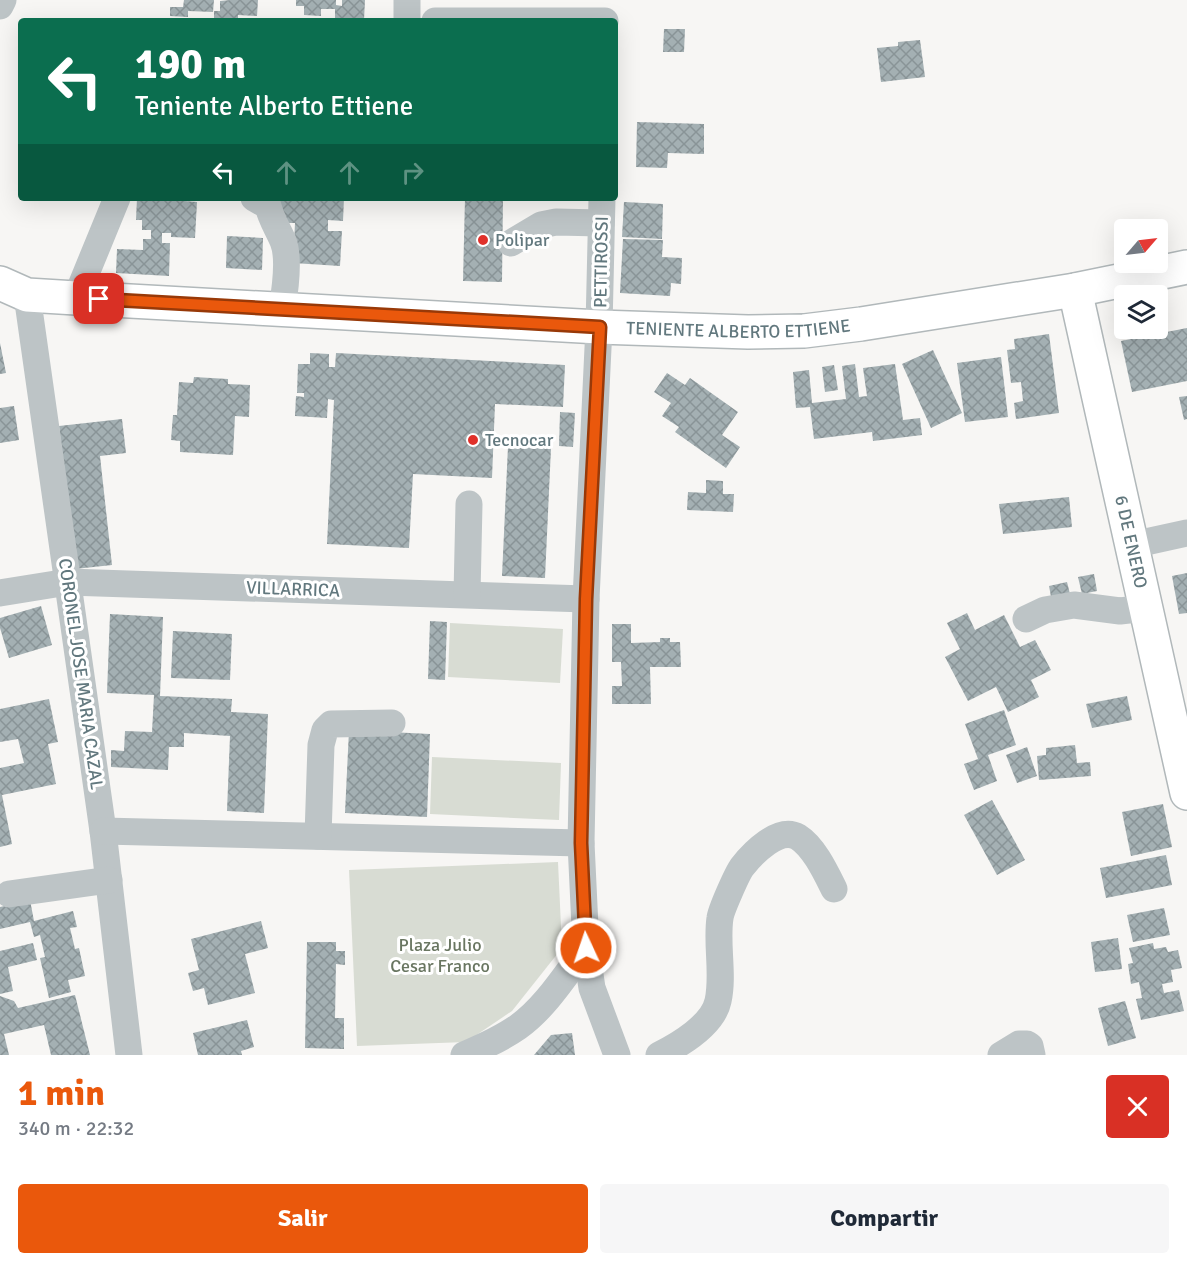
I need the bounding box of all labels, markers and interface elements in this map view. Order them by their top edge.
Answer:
text: 190 m [135,39,246,90]
icon: left [36,42,114,120]
text: Teniente Alberto Ettiene [135,90,413,123]
icon: left [207,156,240,189]
icon: ahead [270,156,303,189]
icon: ahead [333,156,366,189]
icon: right [396,156,429,189]
street label: PETTIROSSI [589,216,613,308]
north arrow [1114,219,1168,273]
map controls [1114,219,1168,339]
place label: Polipar [495,229,550,251]
marker: Polipar [476,233,490,247]
pin [73,273,124,324]
icon: arrive [82,282,115,315]
button: layers [1114,285,1168,339]
street label: TENIENTE ALBERTO ETTIENE [626,314,852,343]
place label: Tecnocar [485,429,554,451]
marker: Tecnocar [466,433,480,447]
street label: 6 DE ENERO [1110,493,1152,590]
street label: CORONEL JOSE MARIA CAZAL [54,557,108,791]
street label: VILLARRICA [246,576,340,602]
position arrow [554,916,618,980]
park label: Plaza Julio Cesar Franco [390,934,490,977]
text: 1 min [18,1071,105,1116]
button: close [1106,1075,1169,1138]
text: 340 m · 22:32 [18,1116,134,1141]
button: Salir [18,1184,588,1253]
button: Compartir [600,1184,1169,1253]

